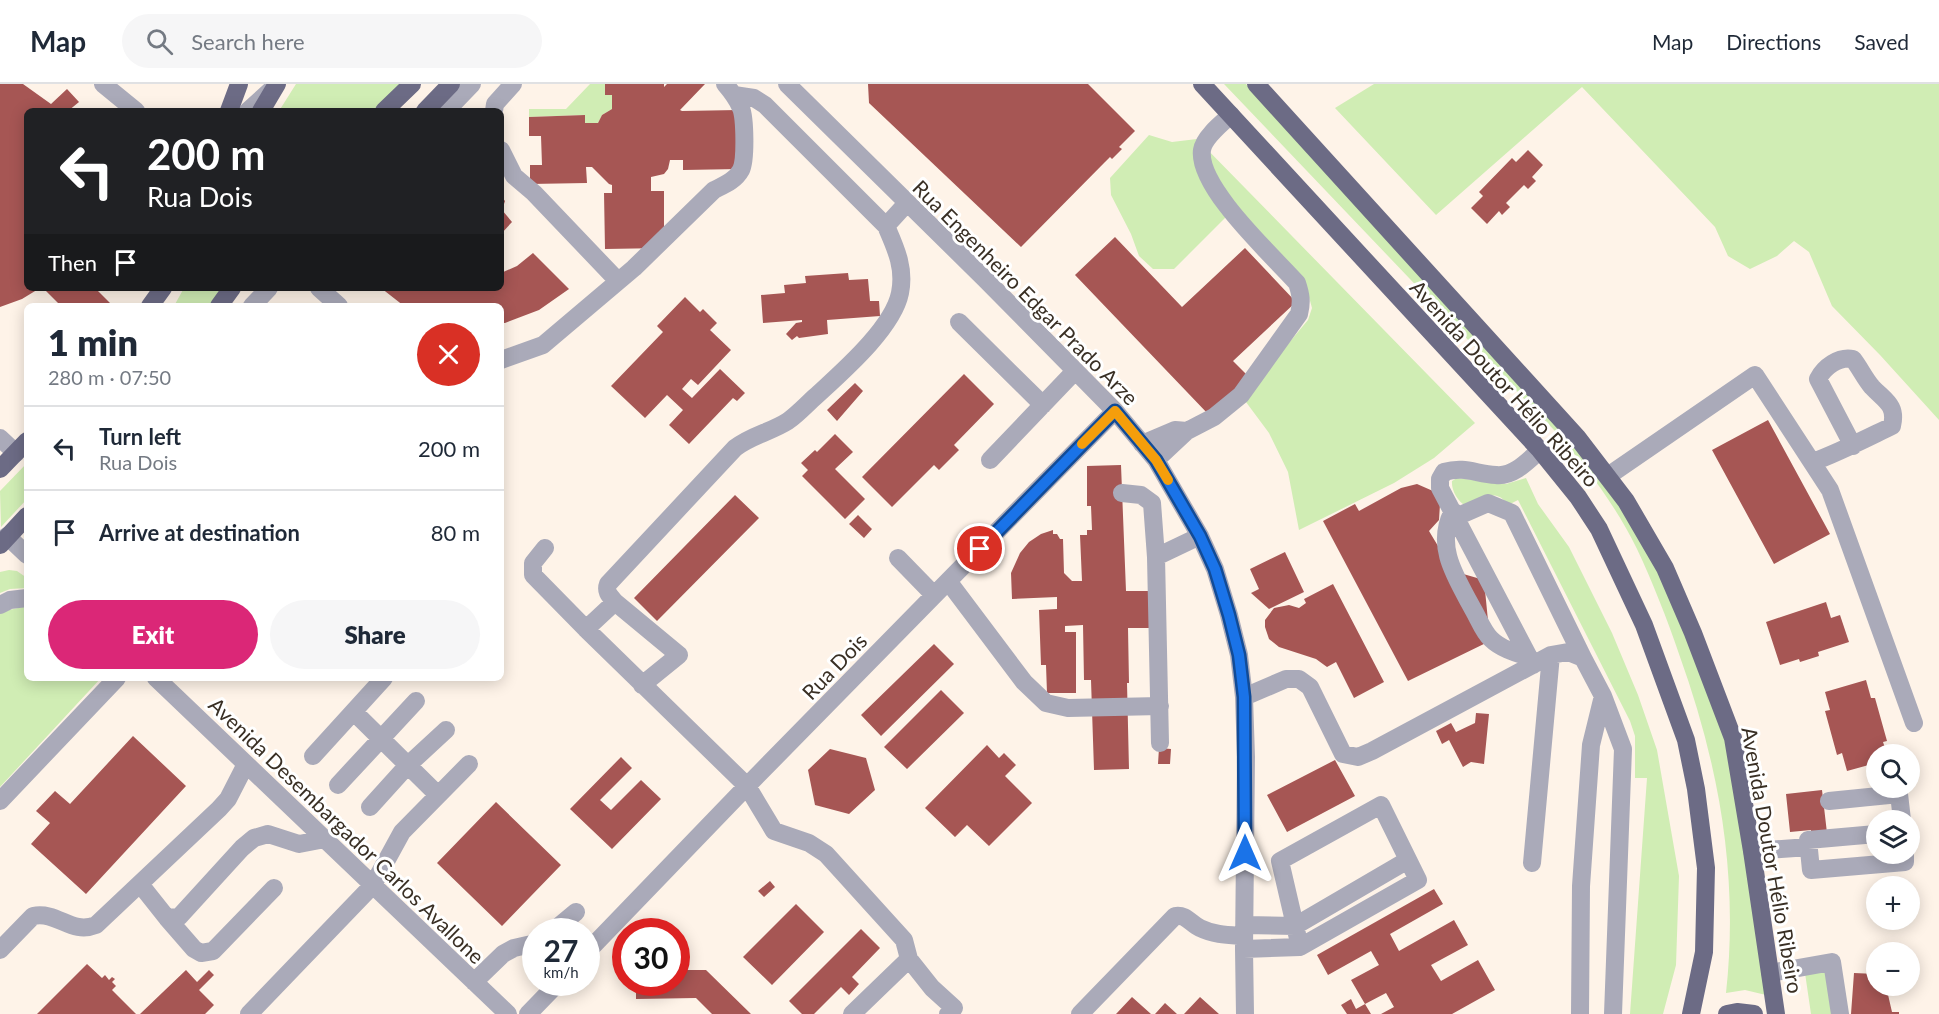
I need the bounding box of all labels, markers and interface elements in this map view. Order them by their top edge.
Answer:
search box [122,14,542,68]
text: Map [30,24,86,58]
icon: search [143,25,176,58]
text: Search here [191,28,305,55]
text: Map [1652,29,1693,54]
text: Directions [1726,29,1821,54]
text: Saved [1854,29,1909,54]
text: 200 m [147,129,265,179]
icon: left [48,132,126,210]
street label: Rua Engenheiro Edgar Prado Arze [908,174,1144,410]
text: Rua Dois [147,180,253,213]
icon: arrive [109,246,142,279]
text: Then [48,249,97,276]
street label: Avenida Doutor Hélio Ribeiro [1405,274,1605,492]
text: 1 min [48,320,138,364]
button: close [417,323,480,386]
text: 280 m · 07:50 [48,365,171,389]
text: Turn left [99,423,181,450]
icon: left [48,432,81,465]
text: 200 m [418,435,480,462]
text: Rua Dois [99,450,177,474]
icon: arrive [48,516,81,549]
text: Arrive at destination [99,519,300,546]
text: 80 m [431,519,480,546]
pin [954,523,1005,574]
icon: arrive [963,532,996,565]
button: Exit [48,600,258,669]
button: Share [270,600,480,669]
street label: Rua Dois [796,628,872,704]
street label: Avenida Desembargador Carlos Avallone [204,692,490,968]
street label: Avenida Doutor Hélio Ribeiro [1737,725,1809,995]
map controls [1866,744,1920,996]
button: search [1866,744,1920,798]
button: layers [1866,810,1920,864]
position arrow [1213,821,1277,885]
button: + [1866,876,1920,930]
speed limit sign: 30 [612,918,690,996]
text: 27 [544,932,578,968]
button: − [1866,942,1920,996]
text: km/h [543,963,579,981]

